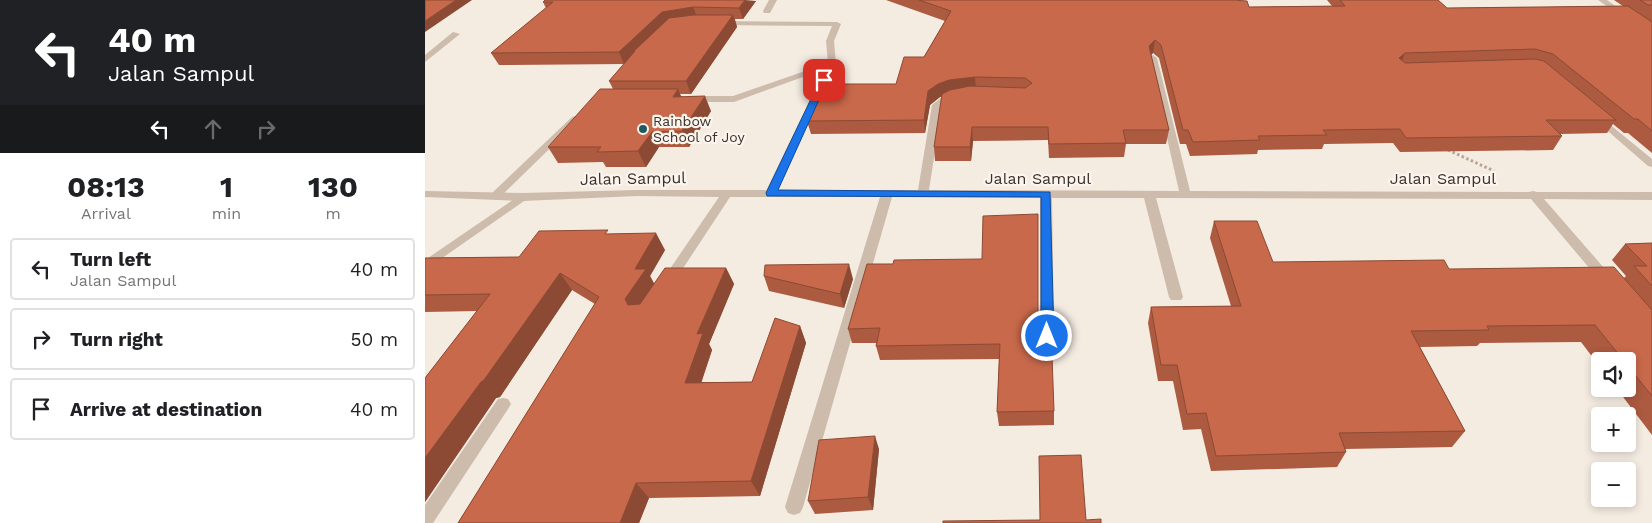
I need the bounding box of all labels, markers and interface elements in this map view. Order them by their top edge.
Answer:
text: 40 m [108,19,196,61]
icon: left [25,20,90,85]
pin [803,59,845,101]
text: Jalan Sampul [108,61,254,86]
icon: arrive [810,66,838,94]
place label: Rainbow School of Joy [653,113,746,145]
icon: left [146,115,174,143]
icon: ahead [199,115,227,143]
icon: right [252,115,280,143]
marker: Rainbow School of Joy [637,123,649,135]
street label: Jalan Sampul [580,168,686,189]
text: 08:13 [67,169,145,204]
text: 1 [220,169,233,204]
text: 130 [308,169,358,204]
street label: Jalan Sampul [985,169,1091,188]
street label: Jalan Sampul [1390,169,1496,188]
text: Arrival [81,204,131,223]
text: min [212,204,241,223]
text: m [325,204,341,223]
text: Turn left [70,248,151,271]
icon: left [27,255,55,283]
text: 40 m [350,258,398,281]
text: Jalan Sampul [70,271,176,290]
position arrow [1020,309,1072,361]
icon: right [27,325,55,353]
text: Turn right [70,328,163,351]
text: 50 m [351,328,398,351]
map controls [1591,352,1636,507]
button: sound [1591,352,1636,397]
icon: arrive [27,395,55,423]
text: Arrive at destination [70,398,262,421]
text: 40 m [350,398,398,421]
button: + [1591,407,1636,452]
button: − [1591,462,1636,507]

